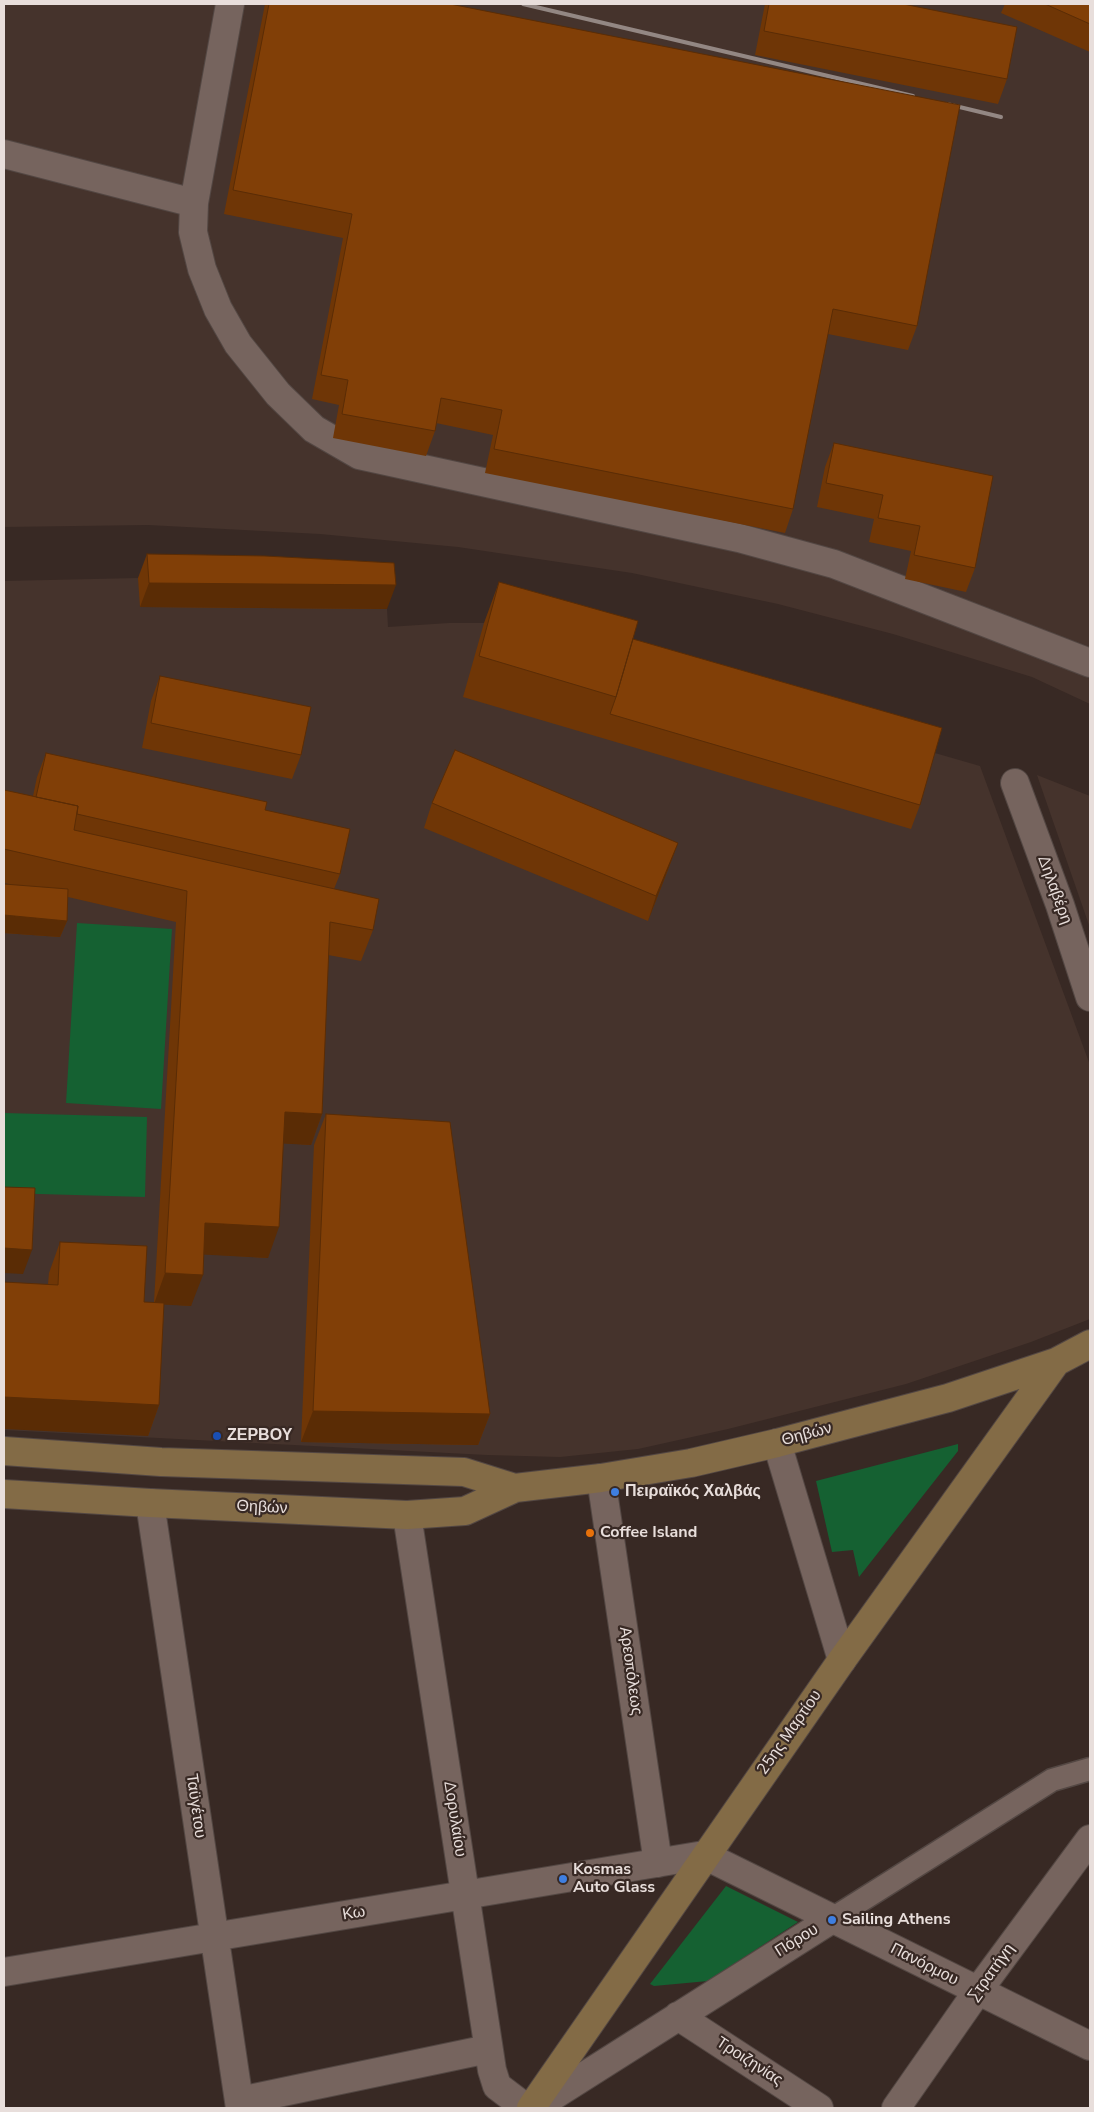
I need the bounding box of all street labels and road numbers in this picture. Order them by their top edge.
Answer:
street label: Δηλαβέρη [1033,853,1075,927]
street label: Θηβών [780,1419,834,1451]
street label: Θηβών [236,1497,288,1519]
street label: Αρεοπόλεως [614,1626,646,1716]
street label: 25ης Μαρτίου [754,1687,826,1779]
street label: Ταϋγέτου [181,1773,209,1839]
street label: Δορυλαίου [439,1780,469,1858]
street label: Κω [341,1903,367,1925]
street label: Πόρου [772,1920,822,1962]
street label: Πανόρμου [887,1940,961,1990]
street label: Στρατήγη [965,1941,1019,2005]
street label: Τροιζηνίας [712,2033,786,2091]

